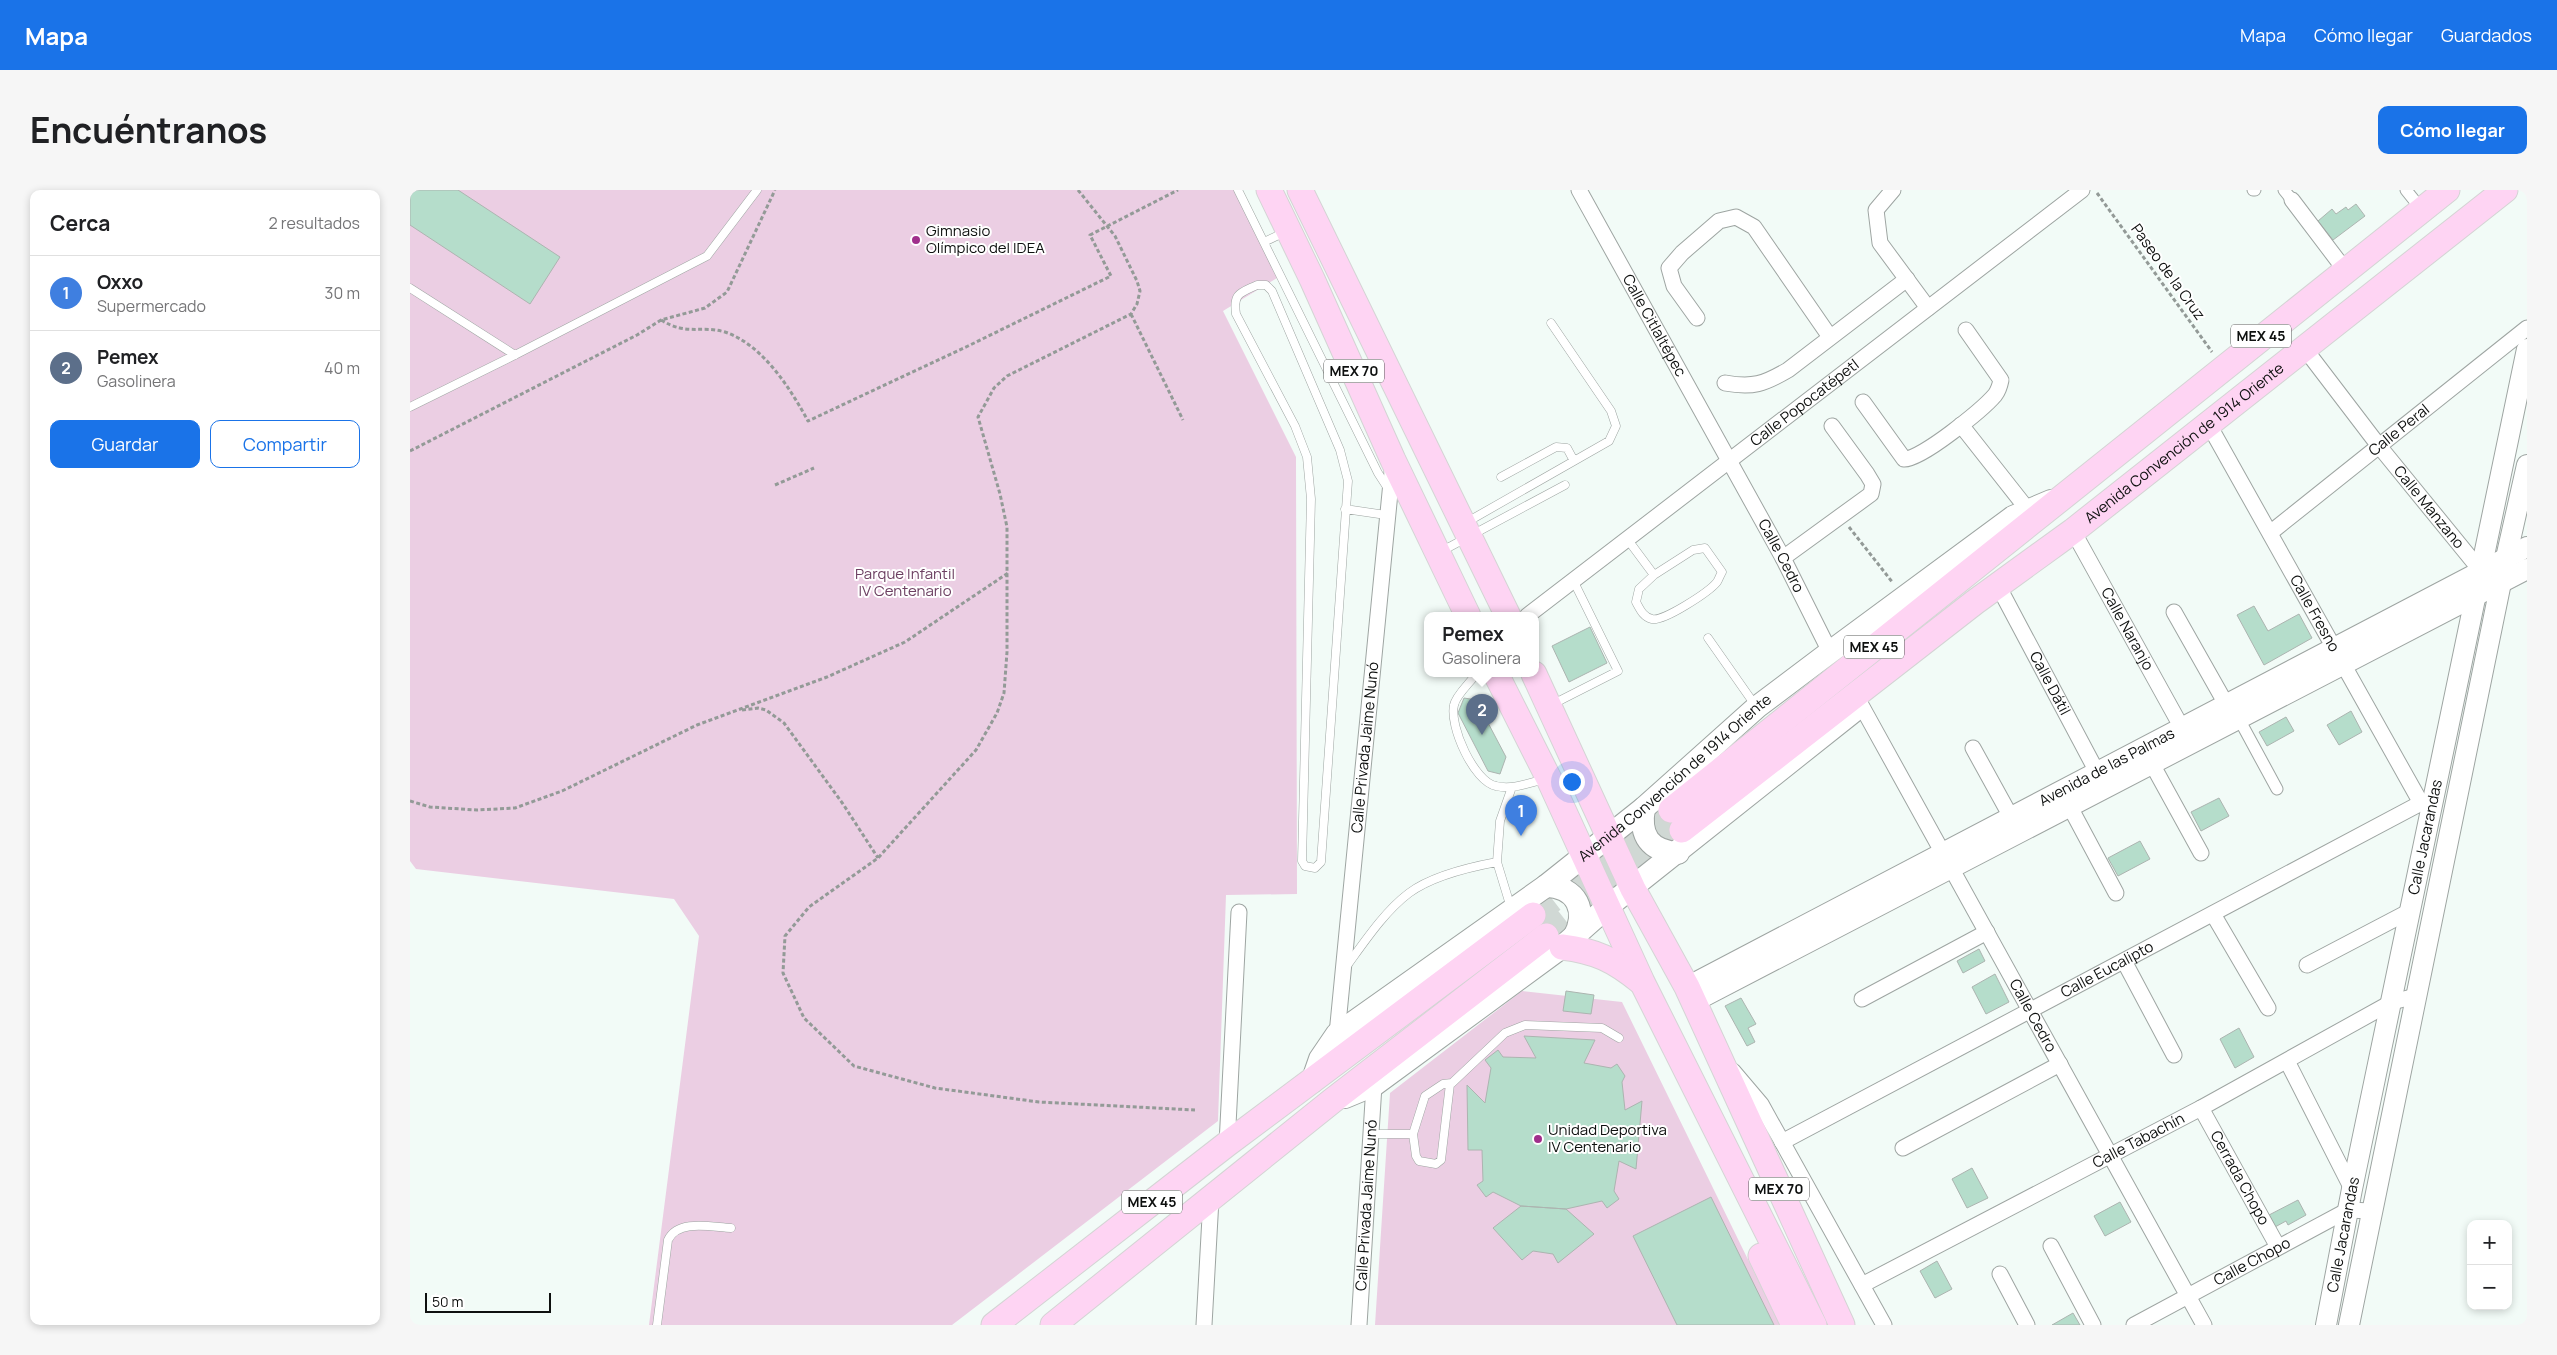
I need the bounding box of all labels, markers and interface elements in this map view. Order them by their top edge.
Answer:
text: Mapa [25,19,88,52]
text: Mapa [2240,23,2286,47]
text: Cómo llegar [2314,23,2413,47]
text: Guardados [2441,23,2532,47]
text: Encuéntranos [30,106,267,154]
button: Cómo llegar [2378,106,2527,154]
text: Cerca [50,209,110,237]
text: 2 resultados [269,212,360,234]
street label: Paseo de la Cruz [2126,219,2210,324]
place label: Gimnasio Olímpico del IDEA [926,220,1045,258]
marker: Gimnasio Olímpico del IDEA [910,234,922,246]
text: Oxxo [97,269,143,295]
street label: Calle Citlaltépec [1618,270,1691,380]
text: 1 [62,282,70,304]
text: 30 m [325,282,360,304]
text: Supermercado [97,295,206,317]
road number: MEX 45 [2231,324,2291,348]
text: Pemex [97,344,159,370]
street label: Calle Popocatépetl [1746,354,1863,451]
text: 2 [61,357,71,379]
text: 40 m [324,357,360,379]
street label: Avenida Convención de 1914 Oriente [2080,357,2288,528]
road number: MEX 70 [1324,360,1384,382]
text: Gasolinera [97,370,176,392]
street label: Calle Peral [2364,399,2434,461]
button: Guardar [50,420,200,468]
button: Compartir [210,420,360,468]
street label: Calle Manzano [2389,461,2470,553]
street label: Calle Cedro [1753,515,1810,596]
park label: Parque Infantil IV Centenario [855,563,955,601]
street label: Calle Fresno [2285,571,2345,656]
street label: Calle Naranjo [2096,584,2159,674]
popup [1424,612,1539,677]
text: Pemex [1442,621,1504,647]
road number: MEX 45 [1844,636,1904,658]
text: Gasolinera [1442,647,1521,669]
street label: Calle Dátil [2025,648,2076,719]
street label: Calle Privada Jaime Nunó [1346,661,1383,834]
street label: Avenida Convención de 1914 Oriente [1574,689,1776,866]
pin: 2 [1466,694,1498,735]
street label: Avenida de las Palmas [2035,722,2178,811]
your location [1559,769,1585,795]
street label: Calle Jacarandas [2403,777,2447,896]
pin: 1 [1505,795,1537,836]
street label: Calle Eucalipto [2057,936,2157,1002]
street label: Calle Cedro [2005,975,2062,1056]
street label: Calle Tabachín [2089,1107,2188,1173]
street label: Calle Privada Jaime Nunó [1350,1119,1382,1292]
place label: Unidad Deportiva IV Centenario [1548,1119,1667,1157]
street label: Cerrada Chopo [2206,1127,2275,1229]
marker: Unidad Deportiva IV Centenario [1532,1133,1544,1145]
street label: Calle Jacarandas [2321,1175,2364,1294]
road number: MEX 70 [1749,1178,1809,1201]
road number: MEX 45 [1122,1190,1182,1214]
map controls [2467,1220,2512,1310]
button: + [2467,1220,2512,1265]
street label: Calle Chopo [2210,1232,2294,1290]
button: − [2467,1265,2512,1310]
scale bar [425,1290,551,1313]
text: 50 m [432,1292,463,1311]

